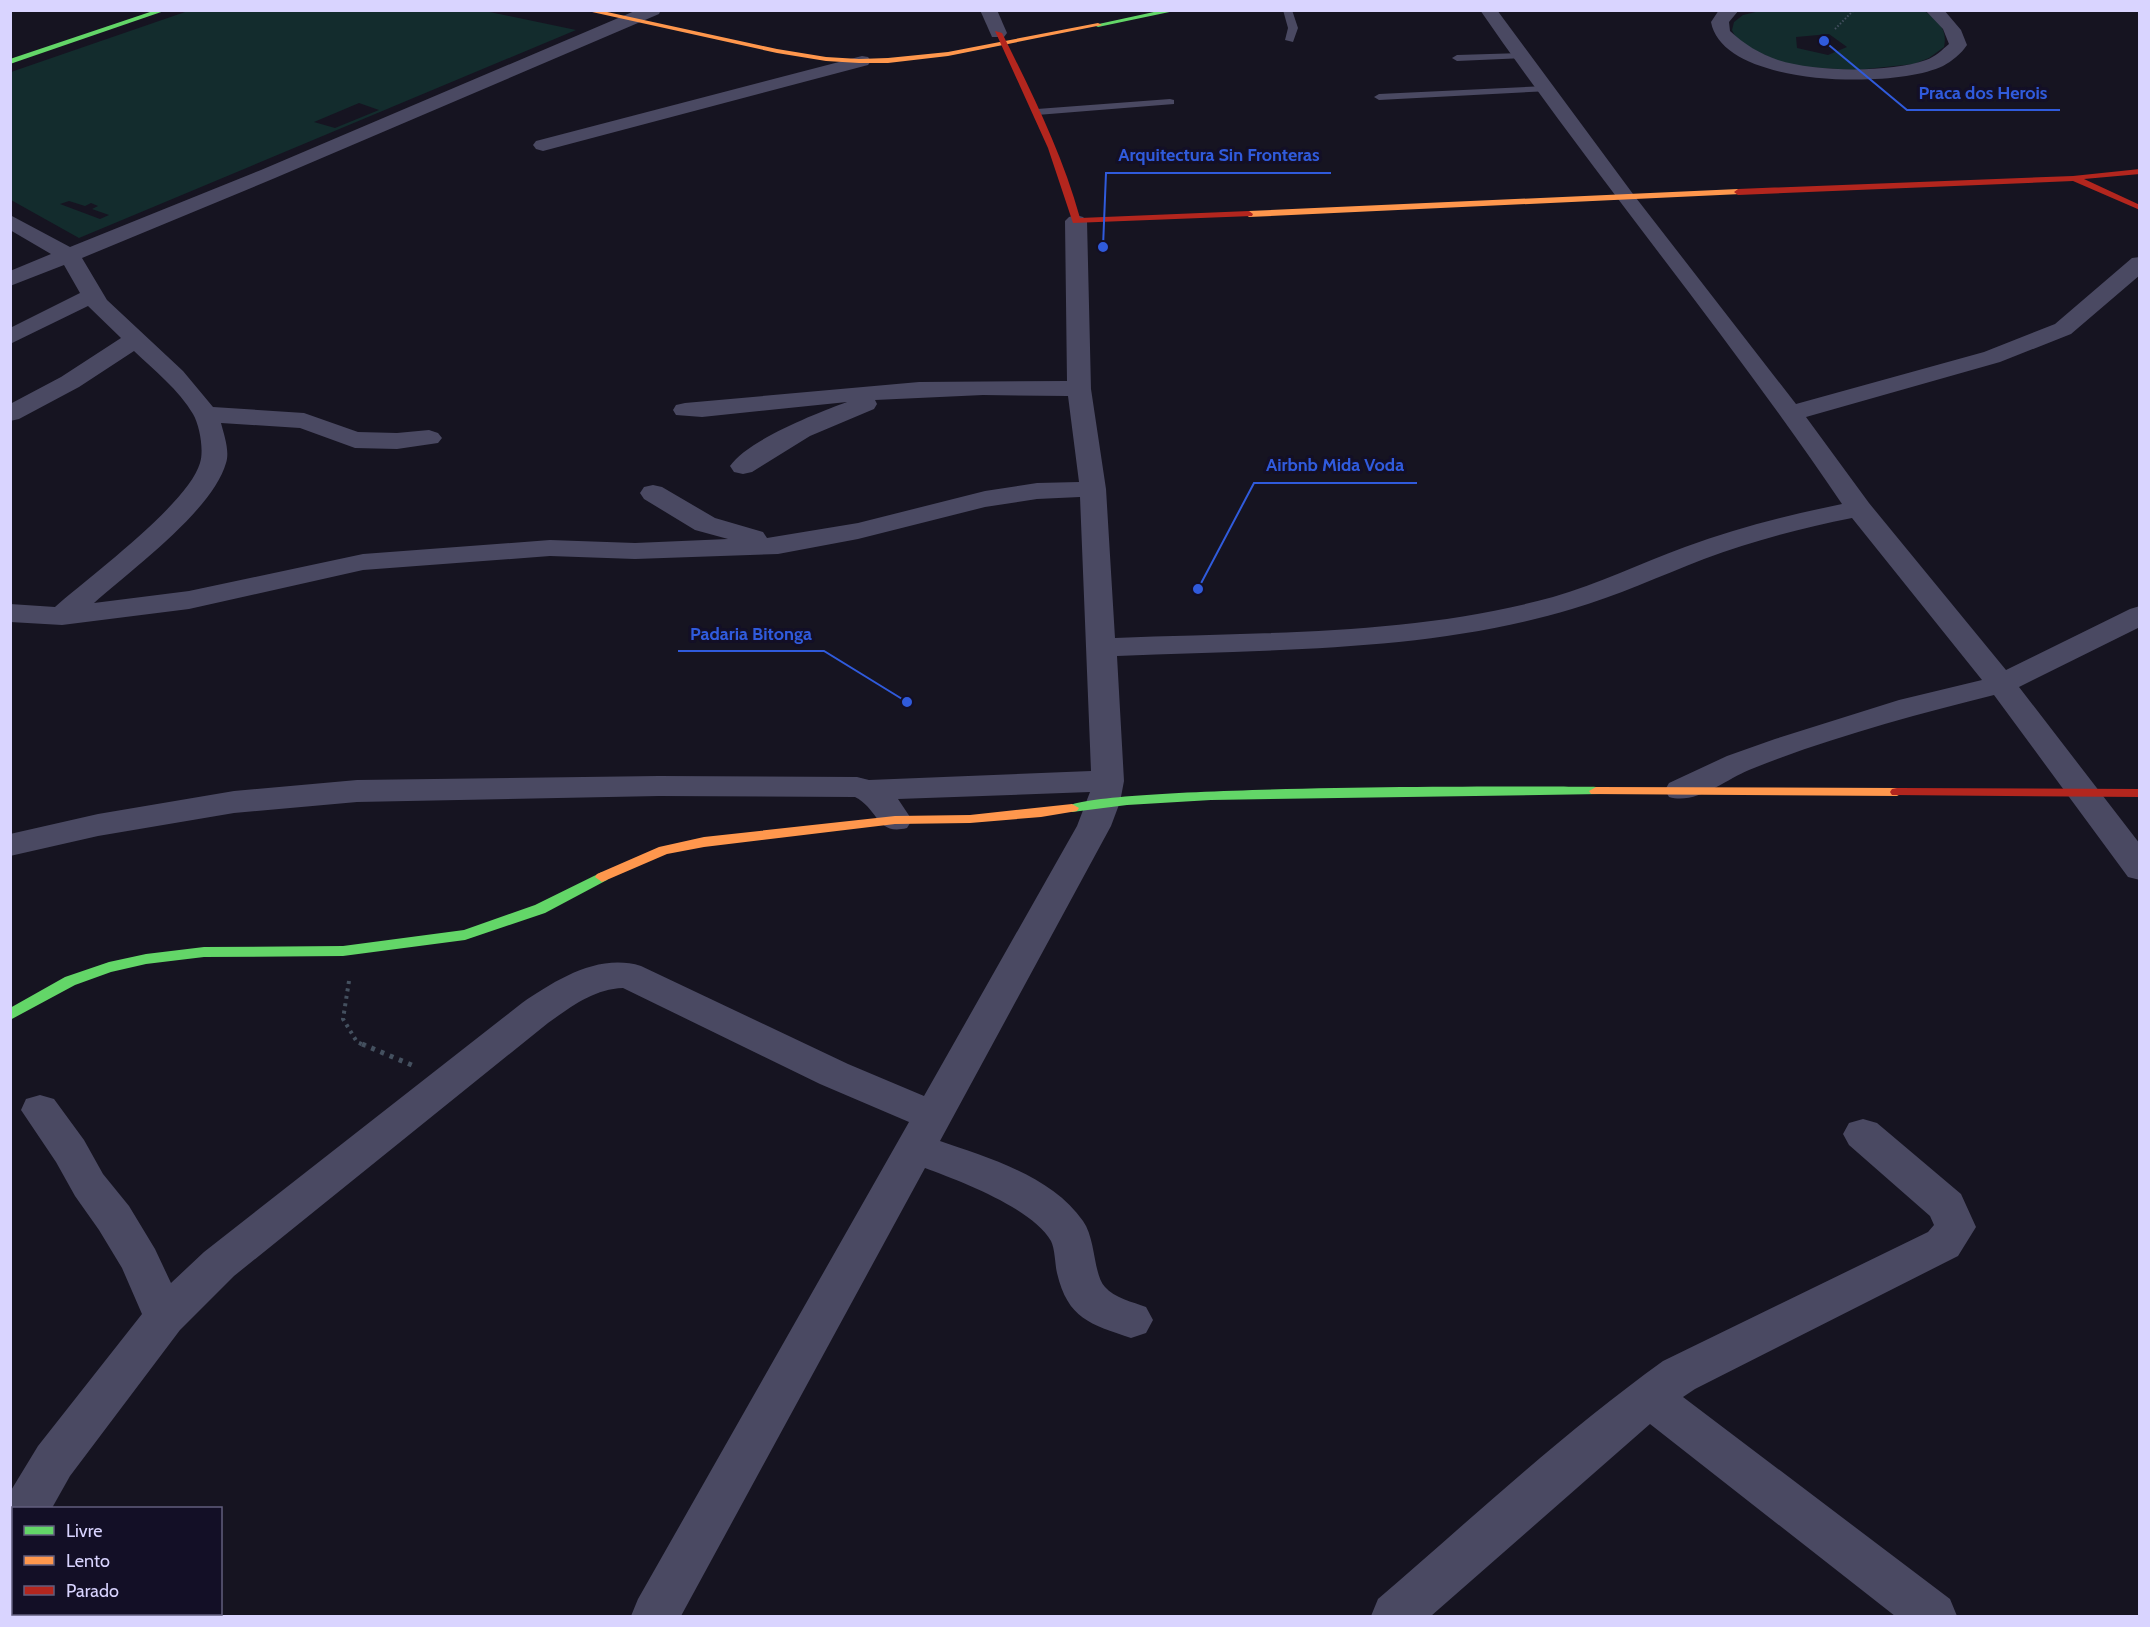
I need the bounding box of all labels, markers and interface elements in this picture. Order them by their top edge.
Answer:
callout: Praca dos Herois [1907,74,2060,110]
text: Praca dos Herois [1919,82,2048,104]
callout: Arquitectura Sin Fronteras [1106,137,1331,173]
text: Arquitectura Sin Fronteras [1118,144,1320,166]
callout: Airbnb Mida Voda [1254,447,1417,483]
text: Airbnb Mida Voda [1266,454,1404,476]
callout: Padaria Bitonga [678,615,824,651]
text: Padaria Bitonga [690,623,812,645]
legend [12,1507,222,1615]
text: Livre [66,1520,102,1542]
text: Lento [66,1550,110,1572]
text: Parado [66,1580,119,1602]

